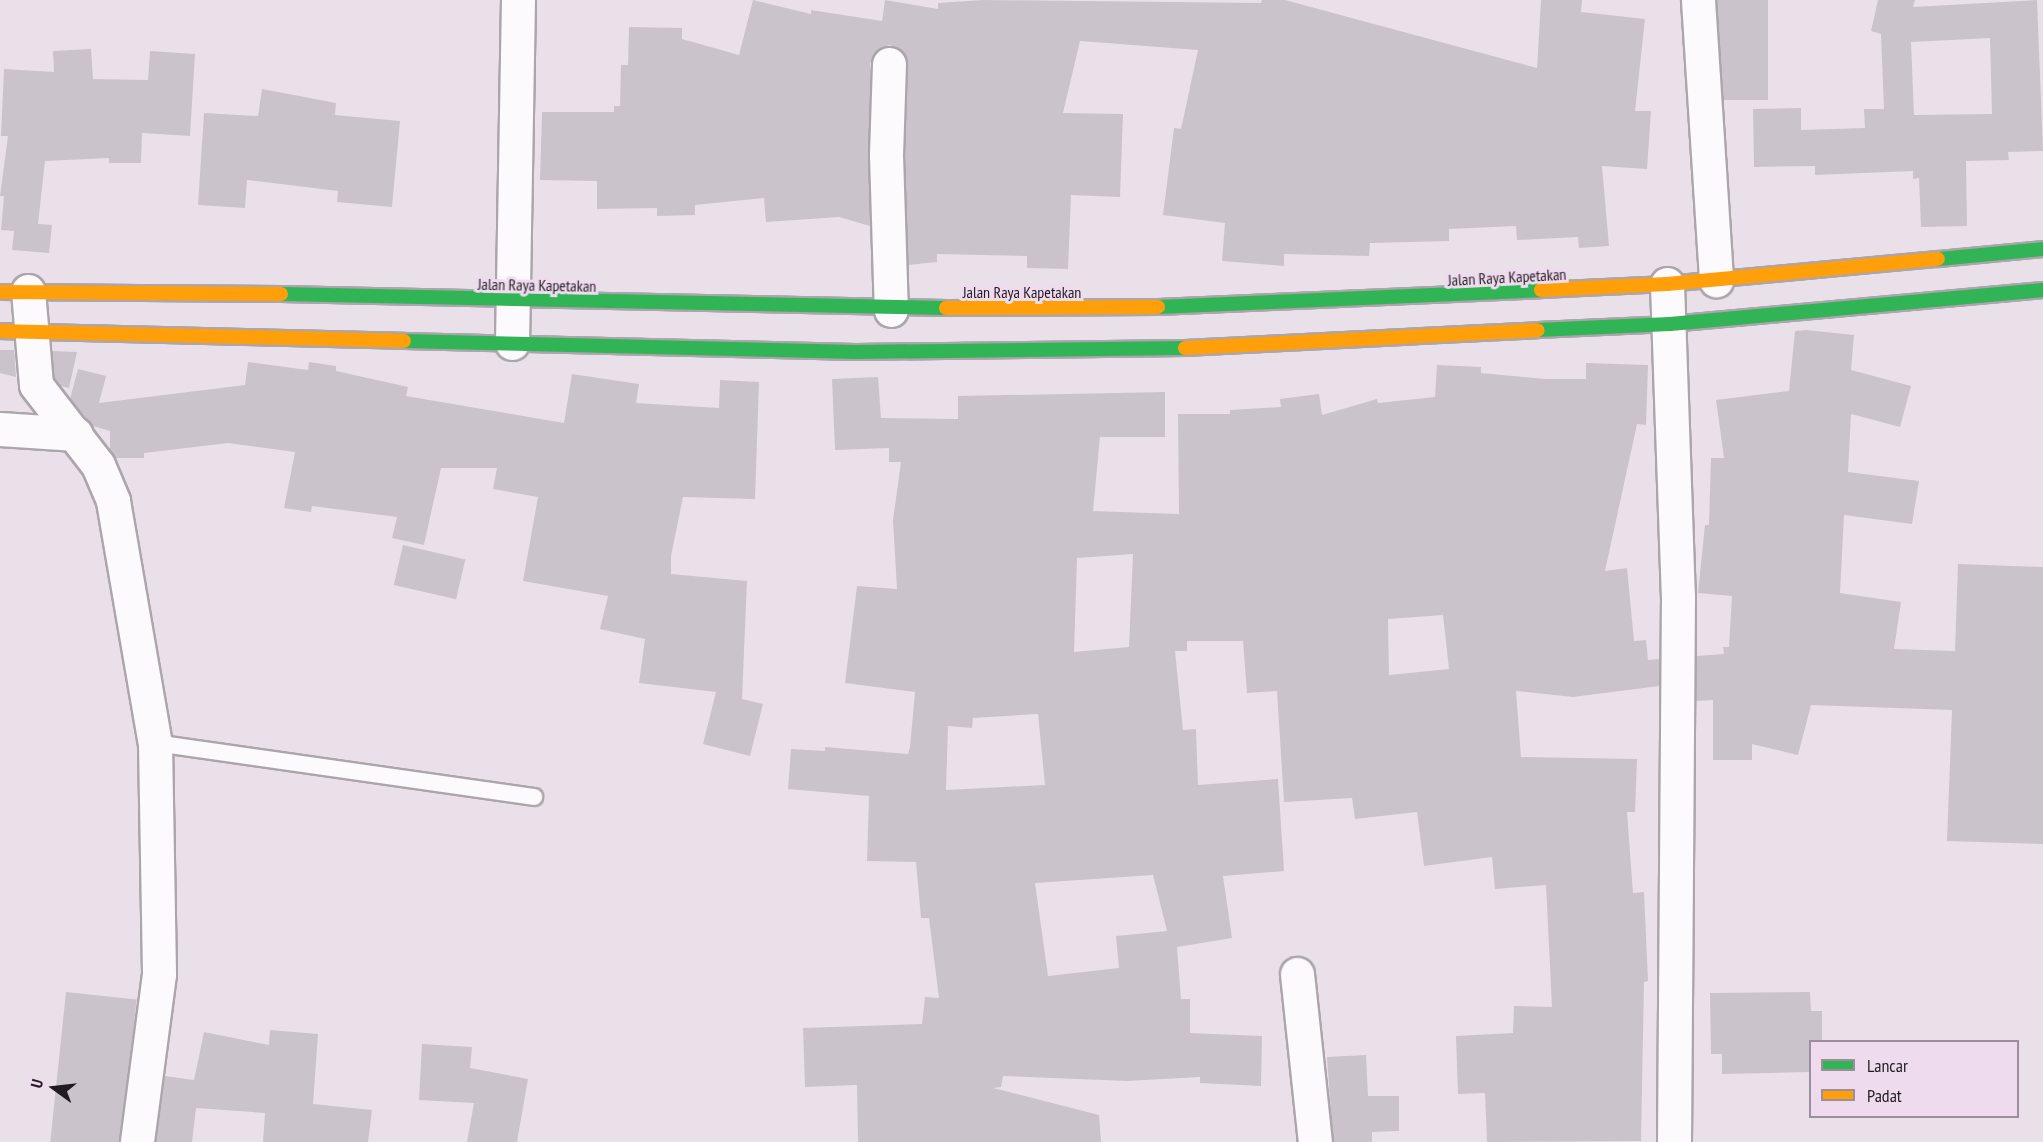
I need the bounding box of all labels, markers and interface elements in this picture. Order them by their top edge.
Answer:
street label: Jalan Raya Kapetakan [1447,264,1567,290]
street label: Jalan Raya Kapetakan [478,274,596,296]
street label: Jalan Raya Kapetakan [963,282,1081,302]
legend [1809,1040,2019,1118]
text: Lancar [1867,1054,1908,1077]
north arrow [24,1058,84,1118]
text: U [26,1077,47,1090]
text: Padat [1867,1084,1902,1107]

